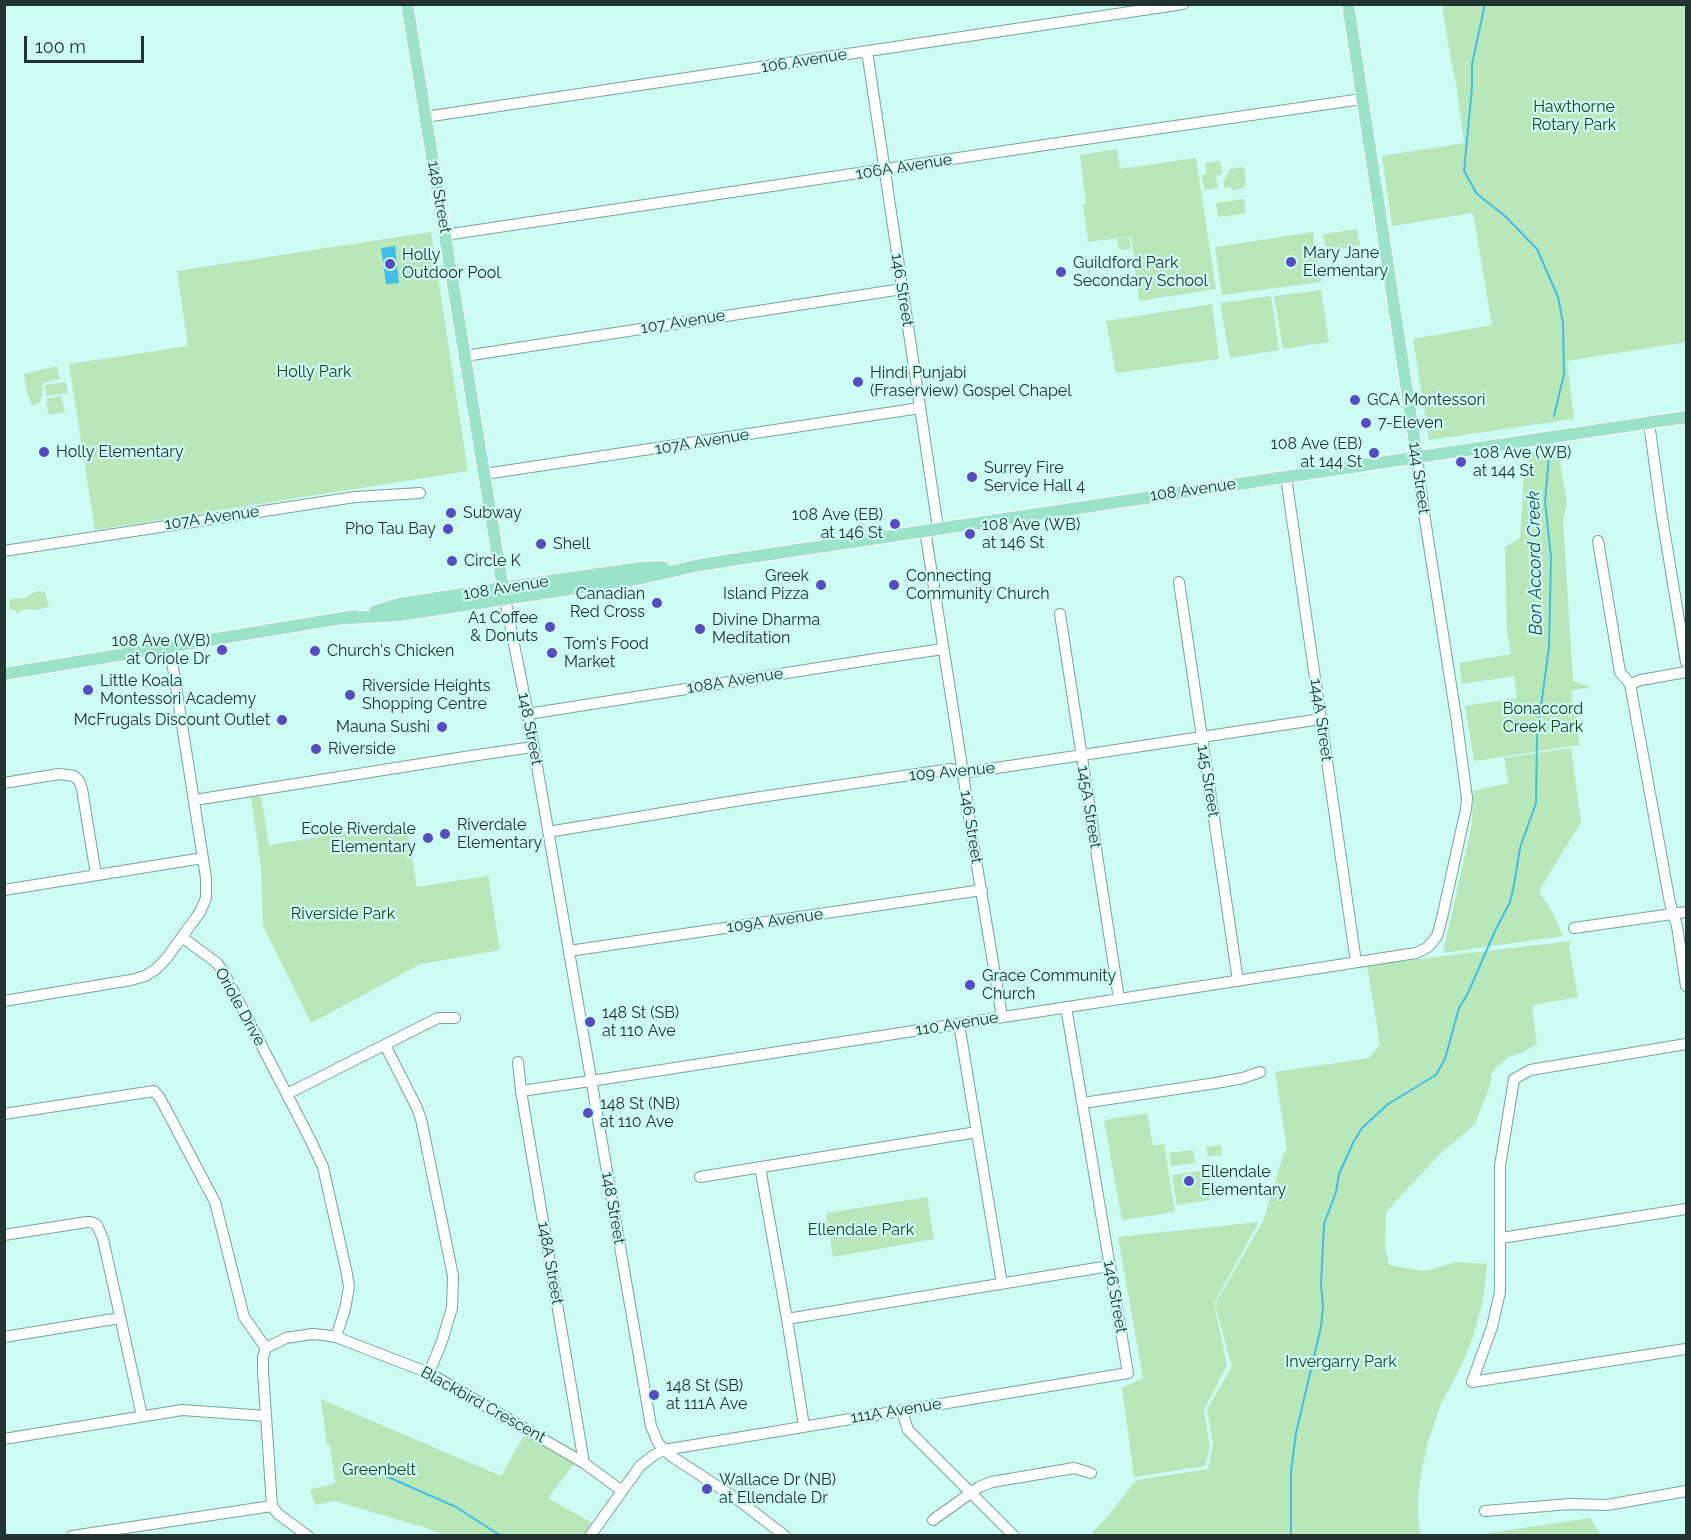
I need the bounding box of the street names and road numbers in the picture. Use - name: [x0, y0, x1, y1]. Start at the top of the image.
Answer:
- street label: 106 Avenue: [760, 45, 848, 77]
- street label: 106A Avenue: [855, 150, 953, 184]
- street label: 148 Street: [423, 159, 455, 235]
- street label: 146 Street: [887, 252, 917, 328]
- street label: 107 Avenue: [639, 306, 727, 338]
- street label: 107A Avenue: [653, 425, 751, 459]
- street label: 144 Street: [1404, 441, 1434, 515]
- street label: 108 Avenue: [1149, 474, 1237, 506]
- street label: 107A Avenue: [163, 502, 261, 534]
- street label: 108 Avenue: [462, 572, 550, 604]
- street label: 108A Avenue: [686, 664, 784, 698]
- street label: 144A Street: [1306, 677, 1336, 763]
- street label: 148 Street: [514, 691, 546, 767]
- street label: 145 Street: [1193, 744, 1223, 818]
- street label: 109 Avenue: [908, 759, 996, 785]
- street label: 145A Street: [1073, 764, 1105, 850]
- street label: 146 Street: [956, 789, 986, 865]
- street label: 109A Avenue: [726, 905, 824, 937]
- street label: Oriole Drive: [211, 964, 269, 1050]
- street label: 110 Avenue: [914, 1008, 1000, 1040]
- street label: 148 Street: [597, 1170, 629, 1246]
- street label: 148A Street: [533, 1220, 567, 1306]
- street label: 146 Street: [1099, 1259, 1131, 1335]
- street label: Blackbird Crescent: [417, 1363, 549, 1447]
- street label: 111A Avenue: [849, 1394, 943, 1428]

